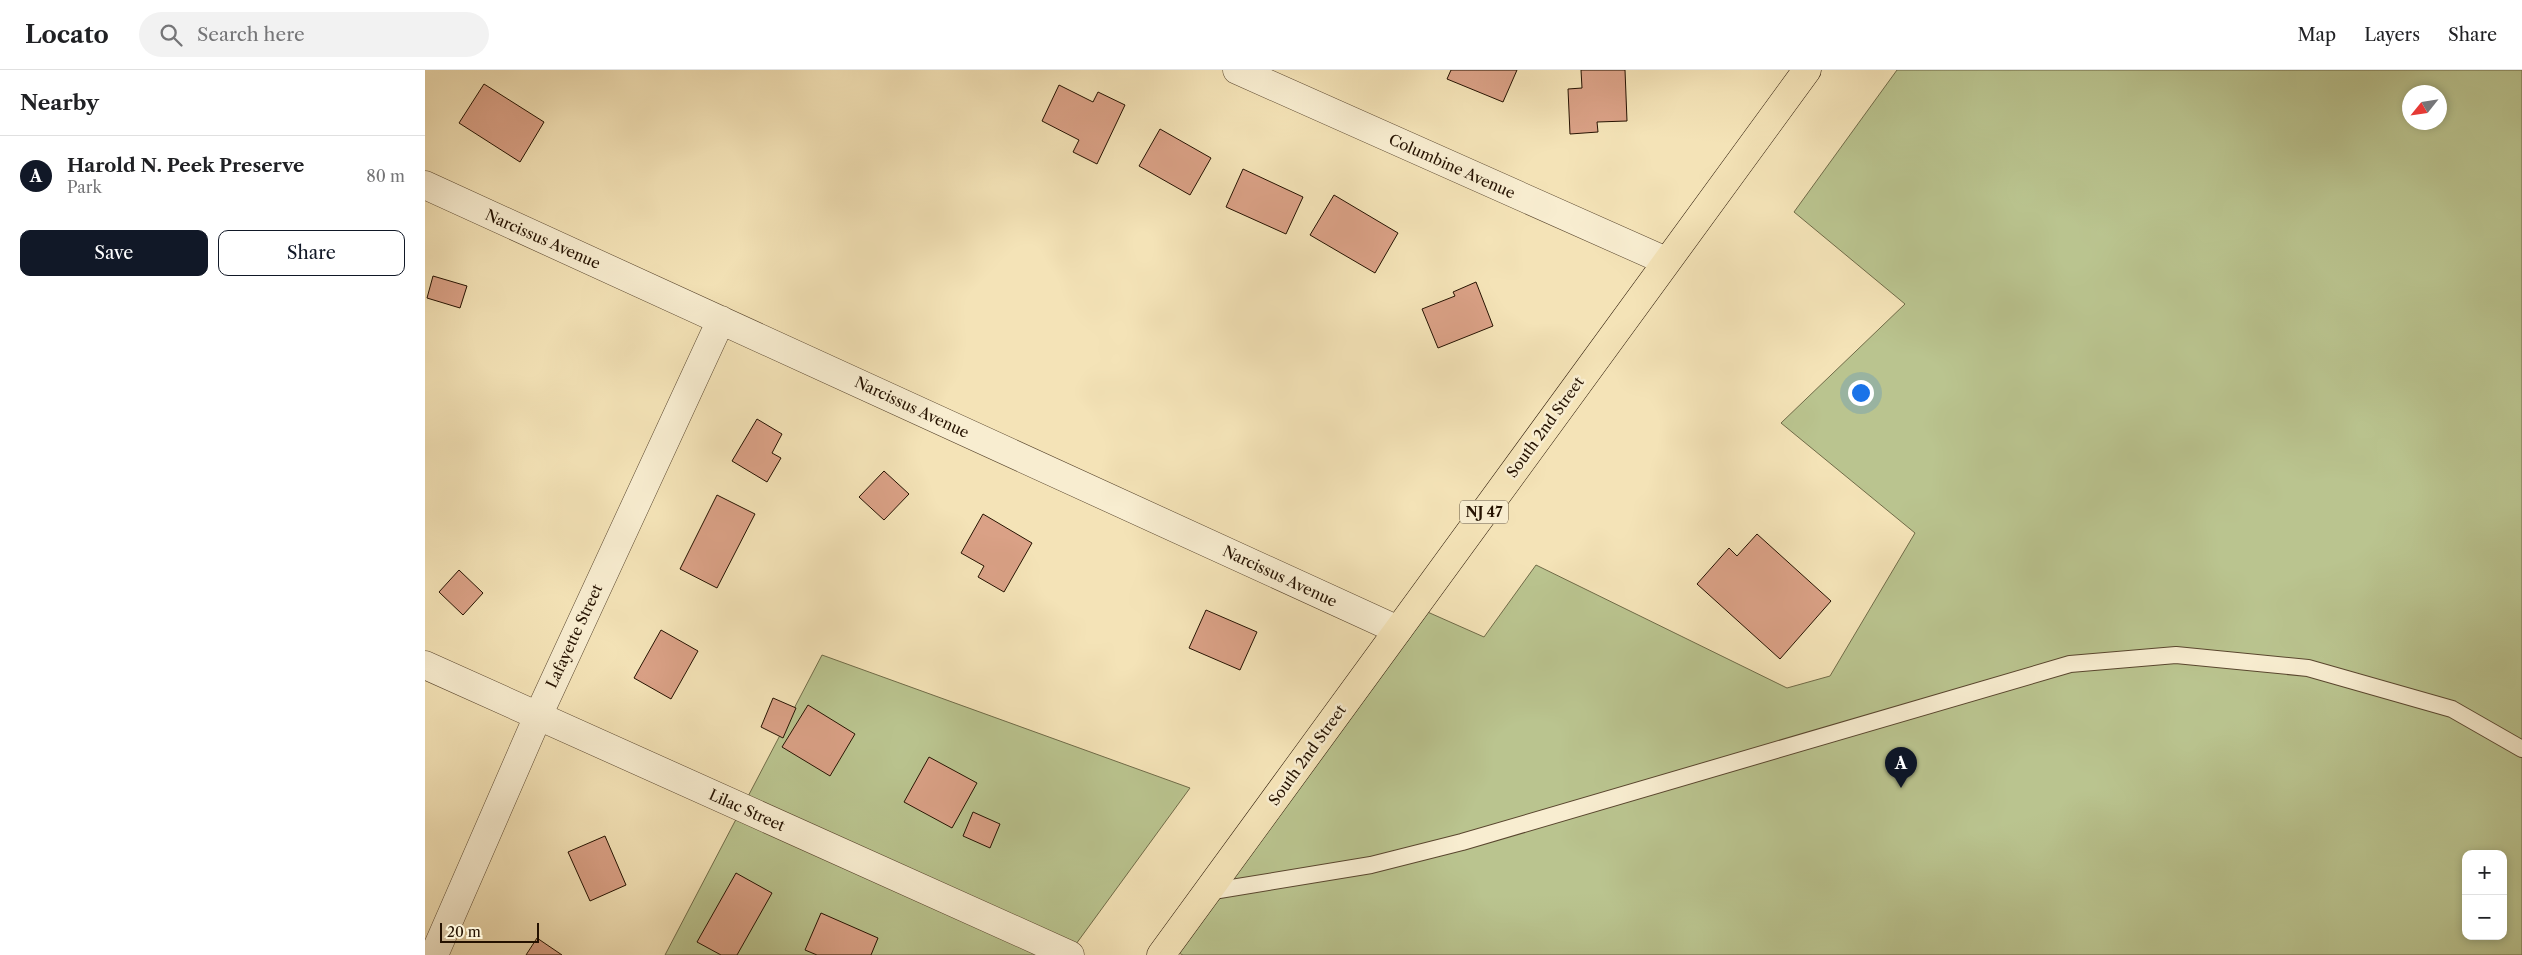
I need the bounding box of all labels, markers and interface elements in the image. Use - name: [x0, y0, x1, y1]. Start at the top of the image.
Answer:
- search box: [139, 12, 489, 57]
- text: Locato: [25, 20, 109, 49]
- icon: search: [157, 21, 185, 49]
- text: Search here: [197, 23, 305, 46]
- text: Map: [2298, 24, 2336, 46]
- text: Layers: [2364, 24, 2420, 46]
- text: Share: [2448, 24, 2497, 46]
- north arrow: [2402, 85, 2447, 130]
- text: Nearby: [20, 90, 99, 115]
- street label: Columbine Avenue: [1386, 130, 1518, 202]
- text: Harold N. Peek Preserve: [67, 154, 304, 177]
- text: A: [30, 166, 42, 186]
- text: 80 m: [366, 166, 405, 186]
- text: Park: [67, 177, 102, 197]
- street label: Narcissus Avenue: [482, 205, 604, 273]
- button: Save: [20, 230, 208, 276]
- button: Share: [218, 230, 405, 276]
- street label: Narcissus Avenue: [852, 372, 972, 442]
- street label: South 2nd Street: [1502, 372, 1588, 481]
- your location: [1848, 380, 1874, 406]
- road number: NJ 47: [1460, 501, 1508, 524]
- street label: Narcissus Avenue: [1220, 541, 1340, 611]
- street label: Lafayette Street: [542, 580, 607, 691]
- street label: South 2nd Street: [1264, 700, 1350, 809]
- pin: A: [1885, 747, 1917, 788]
- street label: Lilac Street: [706, 785, 789, 835]
- map controls: [2462, 850, 2507, 940]
- button: +: [2462, 850, 2507, 895]
- button: −: [2462, 895, 2507, 940]
- scale bar: [440, 920, 539, 943]
- text: 20 m: [447, 923, 481, 941]

